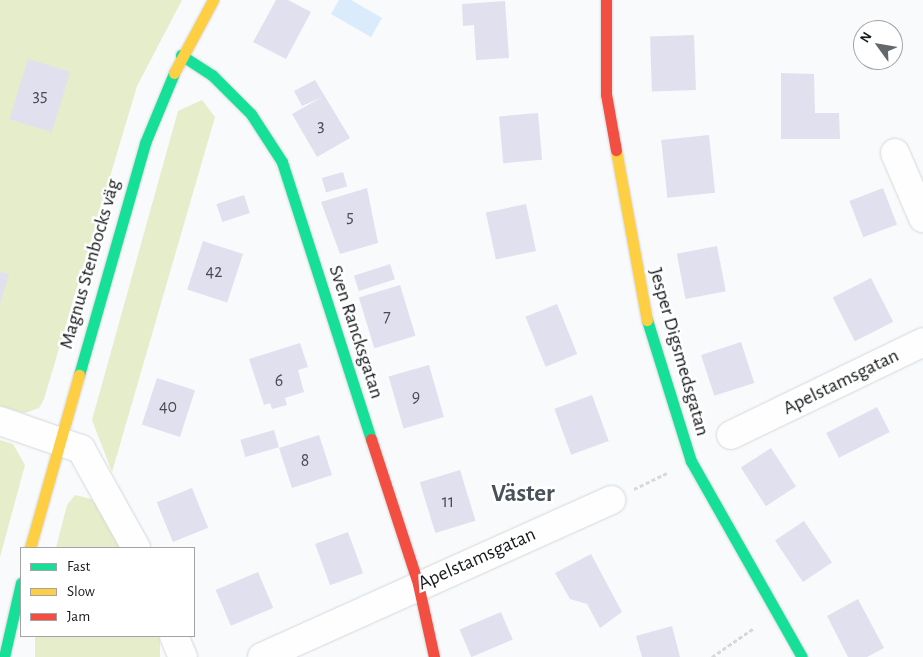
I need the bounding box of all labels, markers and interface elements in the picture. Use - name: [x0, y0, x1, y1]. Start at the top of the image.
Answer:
- north arrow: [853, 20, 903, 70]
- text: N: [858, 30, 875, 45]
- house number: 35: [33, 85, 47, 107]
- house number: 3: [317, 115, 325, 137]
- street label: Magnus Stenbocks väg: [54, 176, 126, 352]
- house number: 5: [346, 206, 354, 228]
- house number: 42: [206, 261, 222, 283]
- street label: Sven Rancksgatan: [323, 262, 389, 402]
- street label: Jesper Digsmedsgatan: [643, 265, 715, 439]
- house number: 7: [383, 306, 391, 328]
- street label: Apelstamsgatan: [779, 344, 903, 420]
- house number: 6: [275, 370, 283, 392]
- house number: 9: [412, 386, 420, 408]
- house number: 40: [159, 396, 177, 418]
- house number: 8: [301, 450, 309, 472]
- district label: Väster: [491, 479, 555, 509]
- house number: 11: [442, 491, 454, 513]
- street label: Apelstamsgatan: [414, 522, 540, 596]
- legend: [20, 547, 195, 637]
- text: Fast: [67, 559, 90, 574]
- text: Slow: [67, 584, 95, 599]
- text: Jam: [67, 609, 90, 624]

